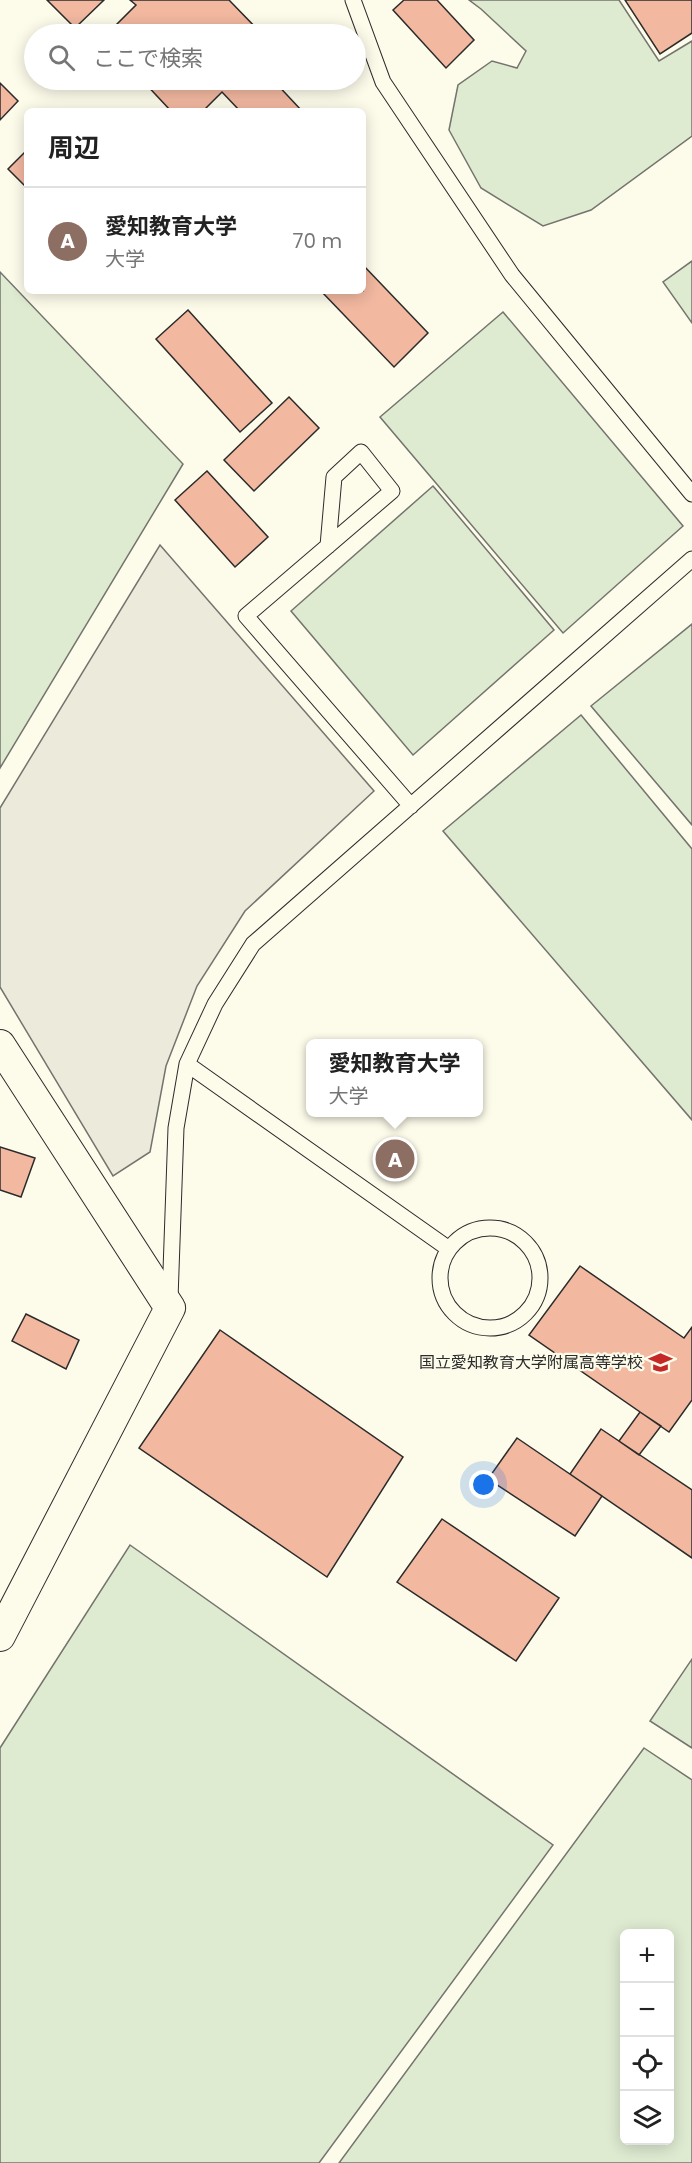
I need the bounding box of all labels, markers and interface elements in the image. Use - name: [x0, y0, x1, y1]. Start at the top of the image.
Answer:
- search box: [24, 24, 366, 90]
- icon: search: [45, 41, 78, 74]
- text: ここで検索: [93, 43, 203, 74]
- text: 周辺: [48, 130, 100, 166]
- text: 愛知教育大学: [105, 211, 237, 242]
- text: A: [60, 227, 75, 255]
- text: 70 m: [293, 227, 342, 255]
- text: 大学: [105, 245, 145, 273]
- popup: [306, 1039, 483, 1117]
- text: 愛知教育大学: [328, 1048, 461, 1079]
- text: 大学: [328, 1082, 368, 1110]
- pin: A: [376, 1136, 414, 1182]
- school or university icon: 国立愛知教育大学附属高等学校: [648, 1349, 674, 1375]
- place label: 国立愛知教育大学附属高等学校: [419, 1351, 643, 1374]
- your location: [469, 1470, 498, 1499]
- map controls: [620, 1929, 674, 2145]
- button: +: [620, 1929, 674, 1983]
- button: −: [620, 1983, 674, 2037]
- button: locate: [620, 2037, 674, 2091]
- button: layers: [620, 2091, 674, 2145]

